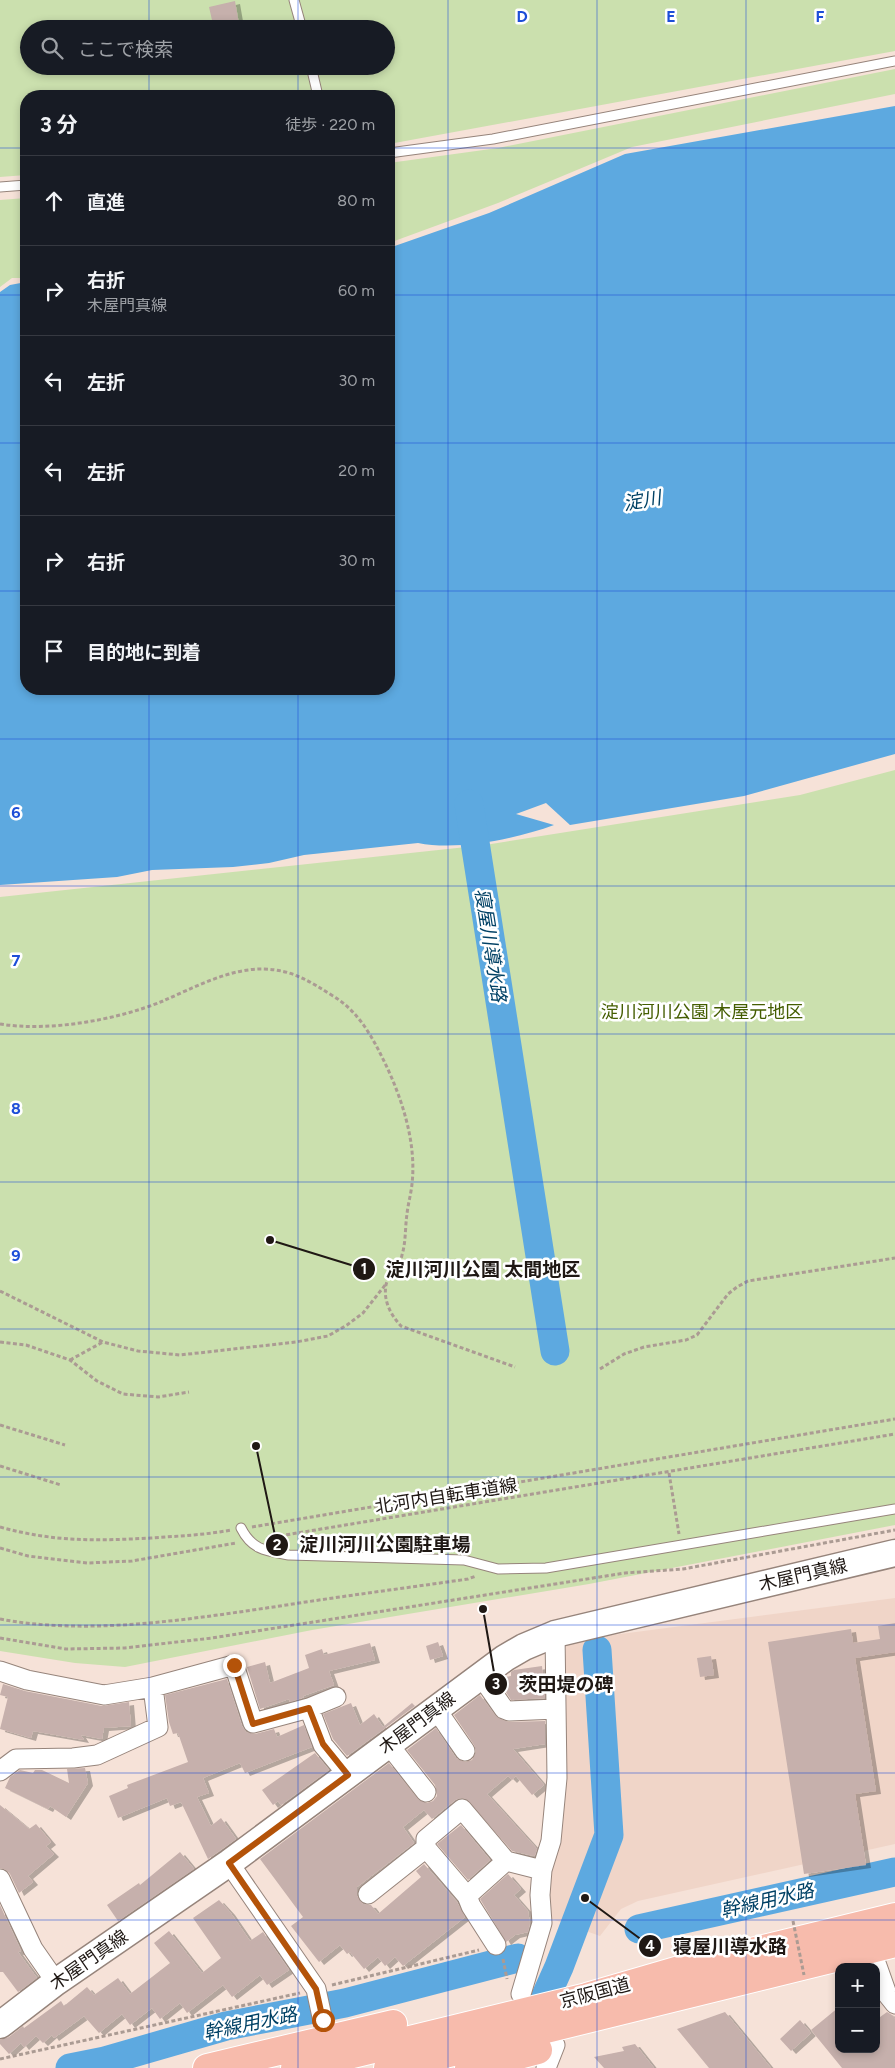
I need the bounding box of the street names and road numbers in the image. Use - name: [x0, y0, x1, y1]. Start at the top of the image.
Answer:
- street label: 北河内自転車道線: [373, 1474, 519, 1518]
- street label: 木屋門真線: [757, 1554, 849, 1596]
- street label: 木屋門真線: [374, 1687, 460, 1759]
- street label: 木屋門真線: [46, 1925, 132, 1995]
- street label: 京阪国道: [557, 1973, 633, 2013]

